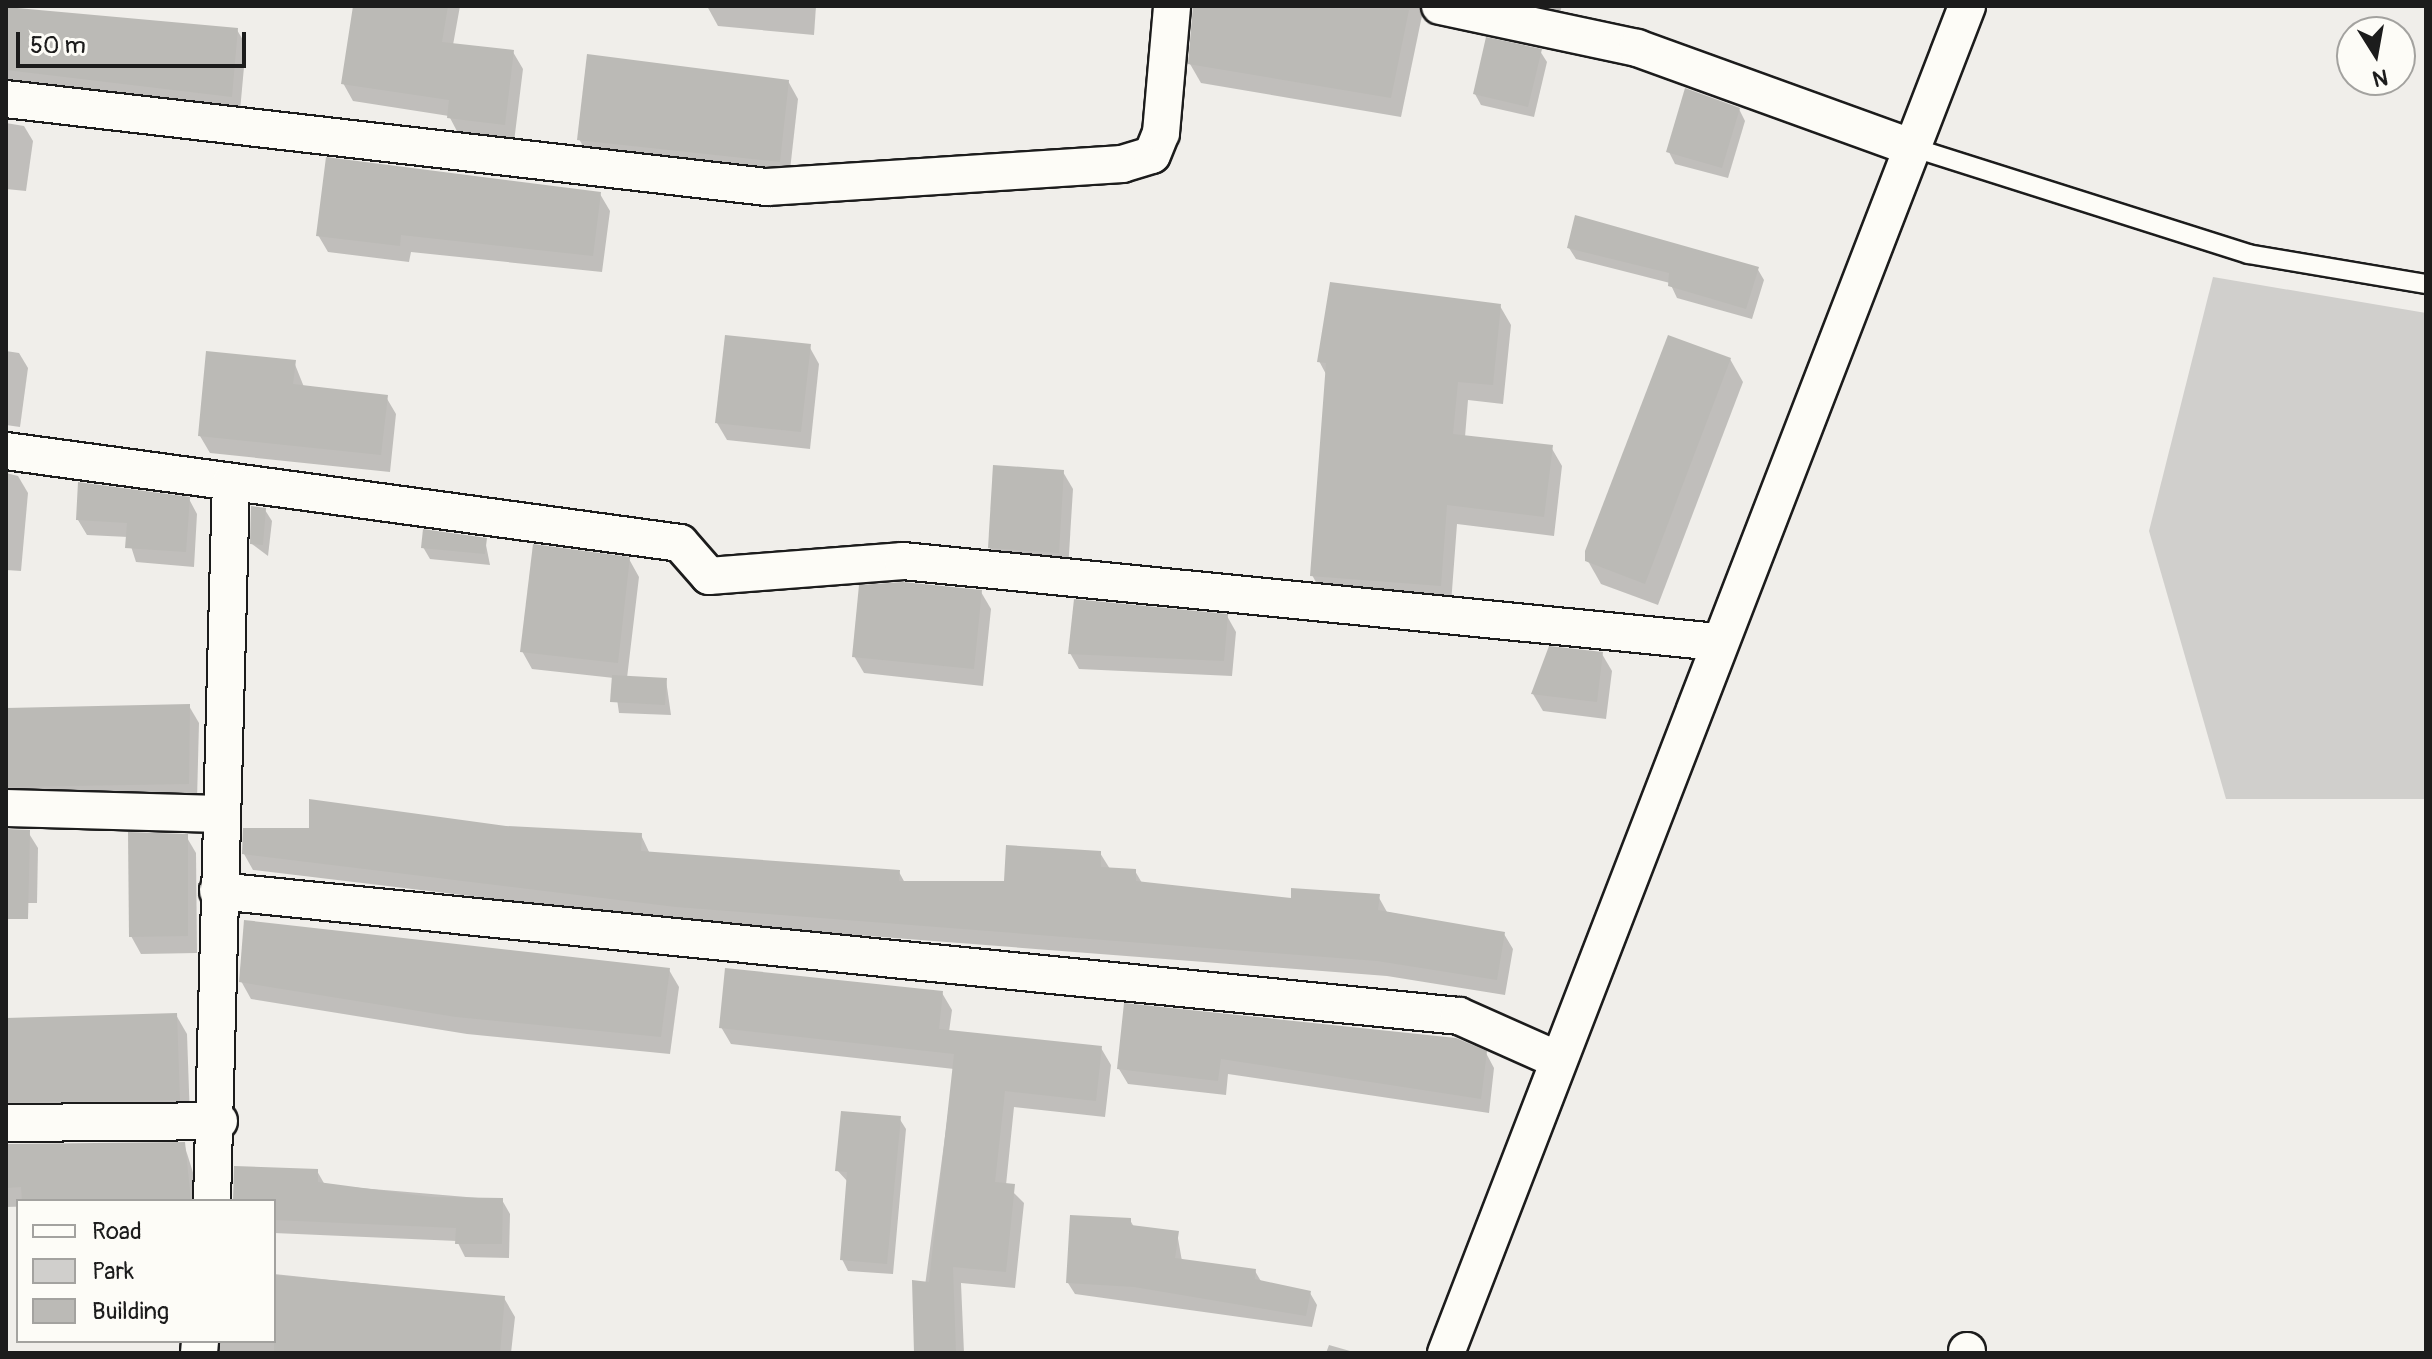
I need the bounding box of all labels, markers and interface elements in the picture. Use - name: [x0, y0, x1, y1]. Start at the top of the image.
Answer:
- scale bar: [20, 16, 250, 66]
- north arrow: [2336, 16, 2416, 96]
- text: 50 m: [30, 31, 86, 60]
- text: N: [2370, 62, 2390, 93]
- legend: [16, 1199, 276, 1343]
- text: Road: [92, 1217, 142, 1246]
- text: Park: [92, 1257, 134, 1286]
- text: Building: [92, 1297, 169, 1326]

